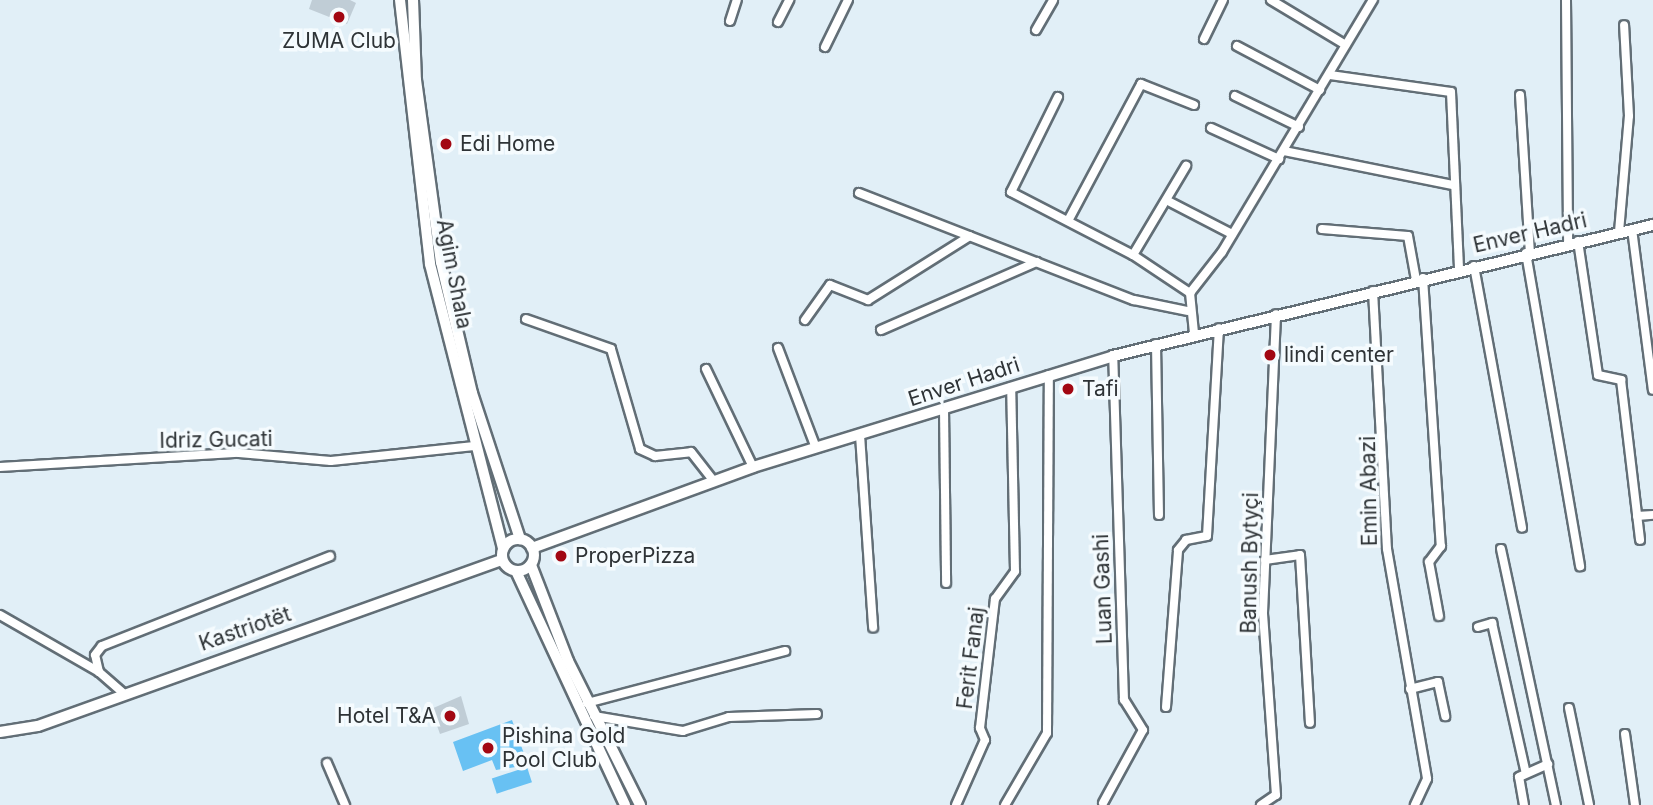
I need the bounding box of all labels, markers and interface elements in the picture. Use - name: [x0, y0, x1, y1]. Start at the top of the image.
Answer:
- marker: ZUMA Club: [331, 9, 347, 25]
- place label: ZUMA Club: [282, 28, 396, 54]
- place label: Edi Home: [460, 131, 555, 157]
- marker: Edi Home: [438, 136, 454, 152]
- street label: Enver Hadri: [1471, 208, 1589, 258]
- street label: Agim Shala: [431, 217, 477, 331]
- place label: lindi center: [1284, 342, 1394, 368]
- marker: lindi center: [1262, 347, 1278, 363]
- street label: Enver Hadri: [905, 352, 1023, 412]
- place label: Tafi: [1082, 376, 1119, 402]
- marker: Tafi: [1060, 381, 1076, 397]
- street label: Idriz Gucati: [159, 426, 273, 454]
- street label: Emin Abazi: [1355, 436, 1383, 546]
- street label: Banush Bytyçi: [1236, 492, 1264, 634]
- street label: Luan Gashi: [1088, 533, 1118, 645]
- place label: ProperPizza: [575, 543, 695, 569]
- marker: ProperPizza: [553, 548, 569, 564]
- street label: Kastriotët: [196, 602, 294, 656]
- street label: Ferit Fanaj: [952, 605, 990, 711]
- place label: Hotel T&A: [337, 703, 436, 729]
- marker: Hotel T&A: [442, 708, 458, 724]
- place label: Pishina Gold Pool Club: [502, 723, 625, 773]
- marker: Pishina Gold Pool Club: [480, 740, 496, 756]

